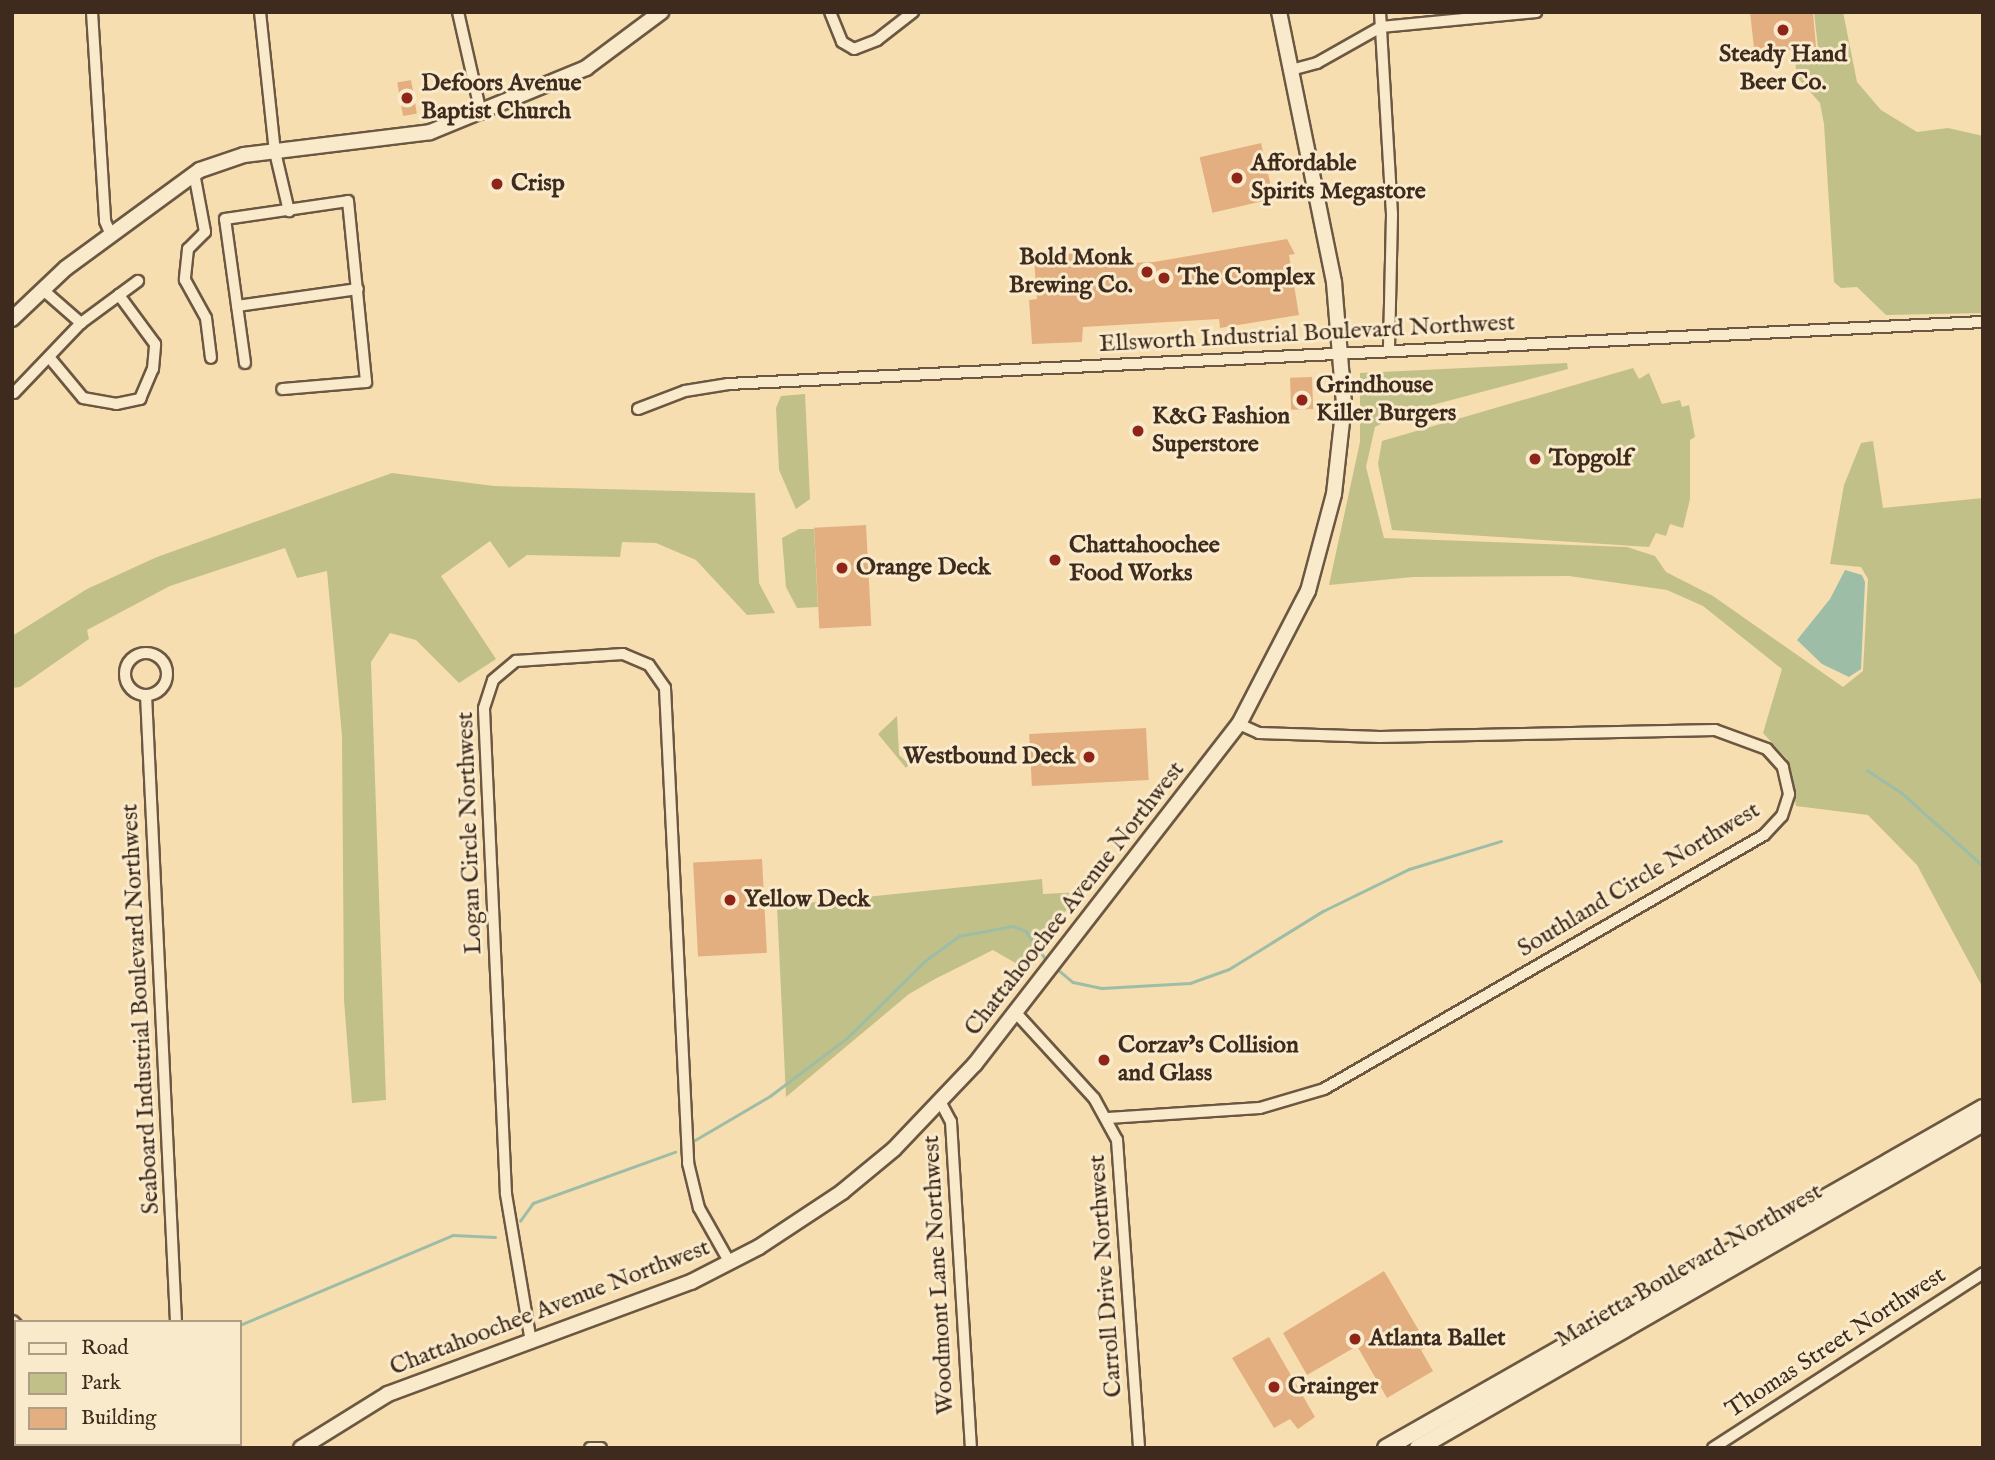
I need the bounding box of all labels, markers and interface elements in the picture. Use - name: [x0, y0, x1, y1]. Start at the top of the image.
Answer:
- marker: Steady Hand Beer Co.: [1775, 22, 1791, 38]
- place label: Steady Hand Beer Co.: [1719, 41, 1847, 97]
- place label: Defoors Avenue Baptist Church: [421, 70, 581, 126]
- marker: Defoors Avenue Baptist Church: [399, 90, 415, 106]
- place label: Affordable Spirits Megastore: [1251, 150, 1426, 206]
- place label: Crisp: [511, 170, 565, 198]
- marker: Affordable Spirits Megastore: [1229, 170, 1245, 186]
- marker: Crisp: [489, 176, 505, 192]
- place label: Bold Monk Brewing Co.: [1009, 244, 1133, 300]
- marker: Bold Monk Brewing Co.: [1139, 264, 1155, 280]
- place label: The Complex: [1178, 264, 1315, 292]
- marker: The Complex: [1156, 270, 1172, 286]
- street label: Ellsworth Industrial Boulevard Northwest: [1098, 309, 1516, 359]
- place label: Grindhouse Killer Burgers: [1316, 372, 1456, 428]
- marker: Grindhouse Killer Burgers: [1294, 392, 1310, 408]
- place label: K&G Fashion Superstore: [1152, 403, 1290, 459]
- marker: K&G Fashion Superstore: [1130, 423, 1146, 439]
- place label: Topgolf: [1549, 445, 1631, 473]
- marker: Topgolf: [1527, 451, 1543, 467]
- place label: Chattahoochee Food Works: [1069, 532, 1220, 588]
- marker: Chattahoochee Food Works: [1047, 552, 1063, 568]
- place label: Orange Deck: [856, 554, 991, 582]
- marker: Orange Deck: [834, 560, 850, 576]
- street label: Logan Circle Northwest: [451, 711, 489, 955]
- place label: Westbound Deck: [903, 743, 1075, 771]
- marker: Westbound Deck: [1081, 749, 1097, 765]
- street label: Chattahoochee Avenue Northwest: [959, 756, 1191, 1042]
- street label: Southland Circle Northwest: [1513, 796, 1765, 964]
- street label: Seaboard Industrial Boulevard Northwest: [116, 803, 166, 1215]
- place label: Yellow Deck: [744, 886, 870, 914]
- marker: Yellow Deck: [722, 892, 738, 908]
- place label: Corzav's Collision and Glass: [1118, 1032, 1299, 1088]
- marker: Corzav's Collision and Glass: [1096, 1052, 1112, 1068]
- street label: Woodmont Lane Northwest: [917, 1134, 961, 1416]
- street label: Carroll Drive Northwest: [1083, 1154, 1129, 1398]
- street label: Marietta Boulevard Northwest: [1550, 1178, 1828, 1354]
- street label: Chattahoochee Avenue Northwest: [386, 1234, 714, 1382]
- street label: Thomas Street Northwest: [1721, 1261, 1951, 1425]
- legend: [14, 1320, 242, 1446]
- place label: Atlanta Ballet: [1369, 1325, 1506, 1353]
- marker: Atlanta Ballet: [1347, 1331, 1363, 1347]
- text: Road: [81, 1335, 128, 1362]
- text: Park: [81, 1370, 121, 1397]
- place label: Grainger: [1288, 1373, 1378, 1401]
- marker: Grainger: [1266, 1379, 1282, 1395]
- text: Building: [81, 1405, 156, 1432]

